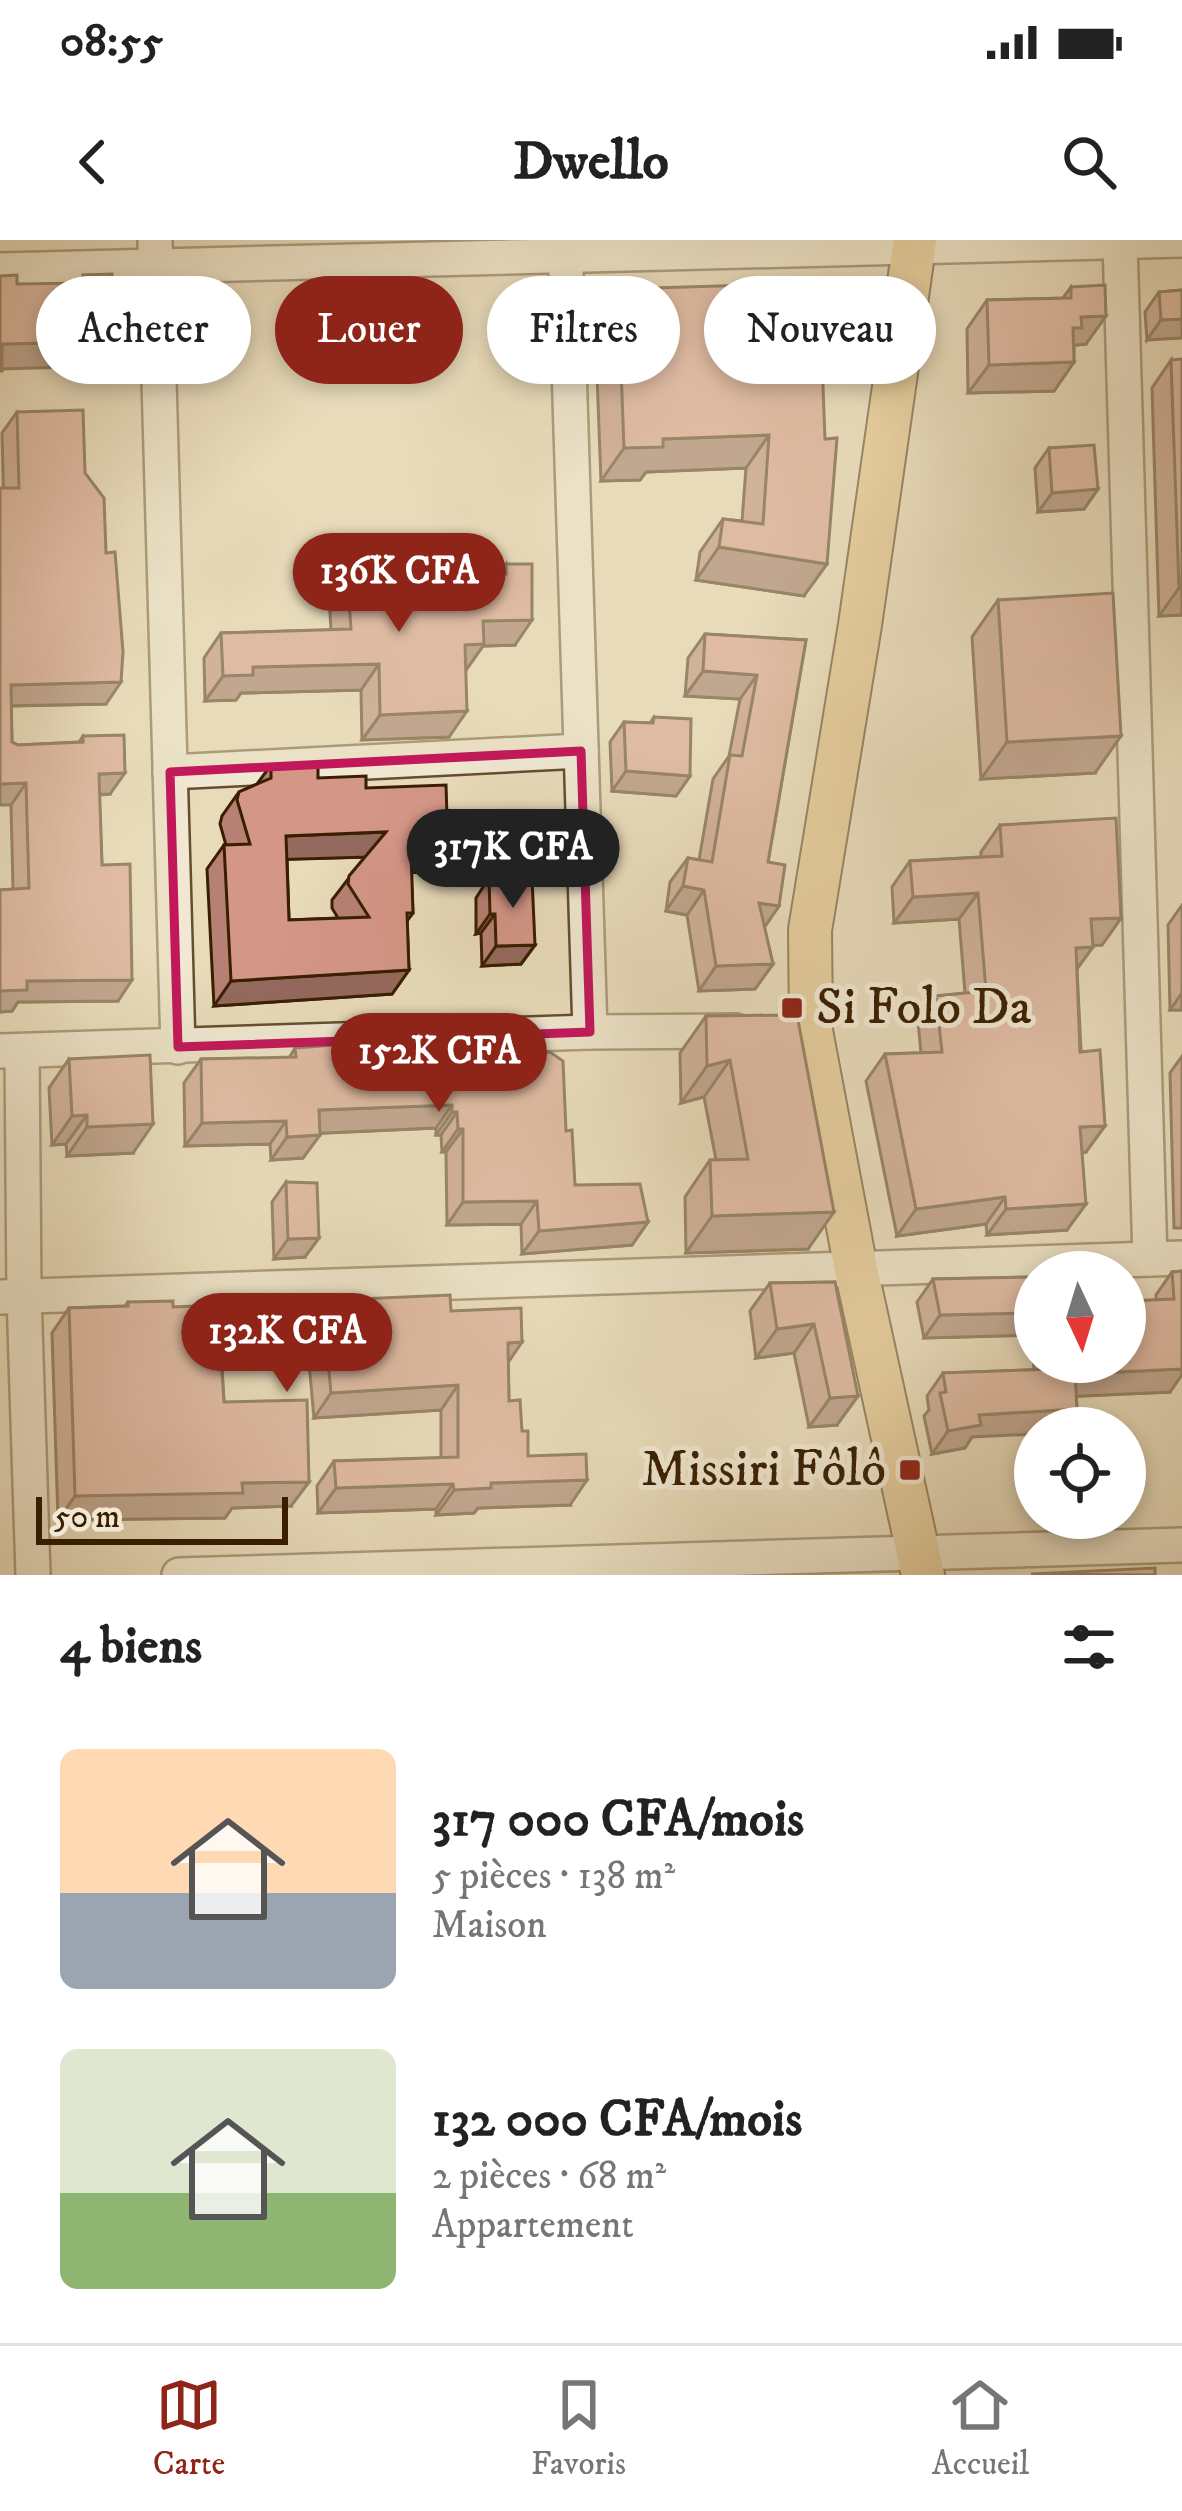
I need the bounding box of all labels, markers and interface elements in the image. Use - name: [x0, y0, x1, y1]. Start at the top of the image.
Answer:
- text: 08:55: [60, 14, 163, 70]
- icon: back: [60, 129, 126, 195]
- text: Dwello: [513, 129, 669, 196]
- icon: search: [1056, 129, 1122, 195]
- chip: Acheter: [36, 276, 251, 384]
- chip: Louer: [275, 276, 463, 384]
- chip: Filtres: [487, 276, 680, 384]
- chip: Nouveau: [704, 276, 936, 384]
- pin: 136K CFA: [275, 533, 523, 635]
- text: 136K CFA: [320, 547, 478, 596]
- pin: 317K CFA: [389, 809, 637, 911]
- text: 317K CFA: [434, 823, 592, 872]
- place label: Si Folo Da: [816, 976, 1032, 1040]
- marker: Si Folo Da: [779, 995, 805, 1021]
- pin: 152K CFA: [315, 1013, 563, 1115]
- text: 152K CFA: [358, 1027, 520, 1076]
- north arrow: [1014, 1251, 1146, 1383]
- map controls: [1014, 1251, 1146, 1539]
- pin: 132K CFA: [163, 1293, 411, 1395]
- text: 132K CFA: [208, 1307, 366, 1356]
- button: locate: [1014, 1407, 1146, 1539]
- place label: Missiri Fôlô: [641, 1438, 886, 1502]
- marker: Missiri Fôlô: [897, 1457, 923, 1483]
- scale bar: [36, 1491, 288, 1544]
- text: 50 m: [54, 1497, 120, 1538]
- icon: filters: [1056, 1614, 1122, 1680]
- text: 4 biens: [60, 1615, 202, 1679]
- text: 317 000 CFA/mois: [432, 1788, 804, 1852]
- icon: home: [156, 1797, 300, 1941]
- text: 5 pièces · 138 m²: [432, 1852, 675, 1901]
- text: Maison: [432, 1901, 547, 1950]
- text: 132 000 CFA/mois: [432, 2088, 802, 2152]
- icon: home: [156, 2097, 300, 2241]
- text: 2 pièces · 68 m²: [432, 2152, 666, 2201]
- text: Appartement: [432, 2201, 634, 2250]
- tab: Carte: [153, 2372, 225, 2485]
- tab: Favoris: [531, 2372, 626, 2485]
- tab: Accueil: [932, 2372, 1029, 2485]

